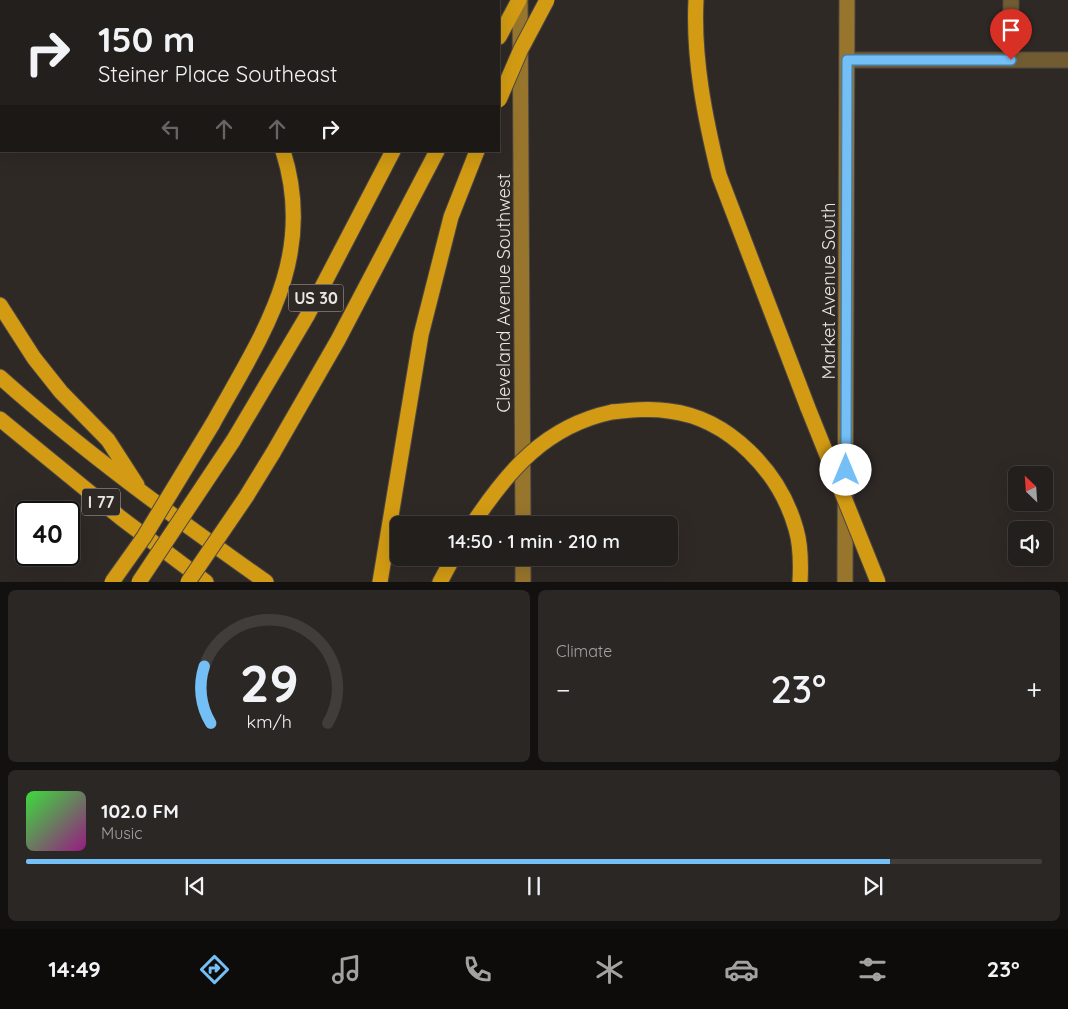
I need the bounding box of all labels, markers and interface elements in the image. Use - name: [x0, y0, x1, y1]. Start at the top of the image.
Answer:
- pin: [990, 9, 1032, 60]
- icon: arrive: [997, 16, 1025, 44]
- text: 150 m: [98, 17, 195, 61]
- icon: right: [15, 20, 80, 85]
- text: Steiner Place Southeast: [98, 60, 338, 88]
- icon: left: [157, 115, 185, 143]
- icon: ahead: [210, 115, 238, 143]
- icon: ahead: [263, 115, 291, 143]
- icon: right: [316, 115, 344, 143]
- street label: Cleveland Avenue Southwest: [492, 174, 515, 412]
- street label: Market Avenue South: [817, 202, 840, 380]
- road number: US 30: [288, 284, 344, 312]
- position arrow: [819, 443, 871, 495]
- north arrow: [1008, 466, 1052, 511]
- map controls: [1008, 466, 1053, 566]
- road number: I 77: [82, 488, 120, 516]
- speed limit sign: 40: [15, 501, 80, 566]
- button: sound: [1008, 521, 1053, 566]
- text: 14:50 · 1 min · 210 m: [448, 529, 620, 553]
- text: Climate: [556, 641, 612, 661]
- text: 29: [239, 650, 299, 715]
- text: 23°: [770, 665, 826, 713]
- text: −: [556, 672, 571, 707]
- text: +: [1026, 672, 1042, 707]
- text: km/h: [246, 710, 292, 732]
- text: 102.0 FM: [101, 799, 179, 823]
- text: Music: [101, 823, 143, 843]
- icon: previous: [181, 872, 209, 900]
- icon: pause: [520, 872, 548, 900]
- icon: next: [859, 872, 887, 900]
- icon: directions: [197, 952, 232, 987]
- icon: music: [329, 952, 364, 987]
- icon: phone: [460, 952, 495, 987]
- icon: climate: [592, 952, 627, 987]
- icon: car: [724, 952, 759, 987]
- icon: filters: [855, 952, 890, 987]
- text: 14:49: [48, 955, 101, 983]
- text: 23°: [987, 955, 1020, 983]

